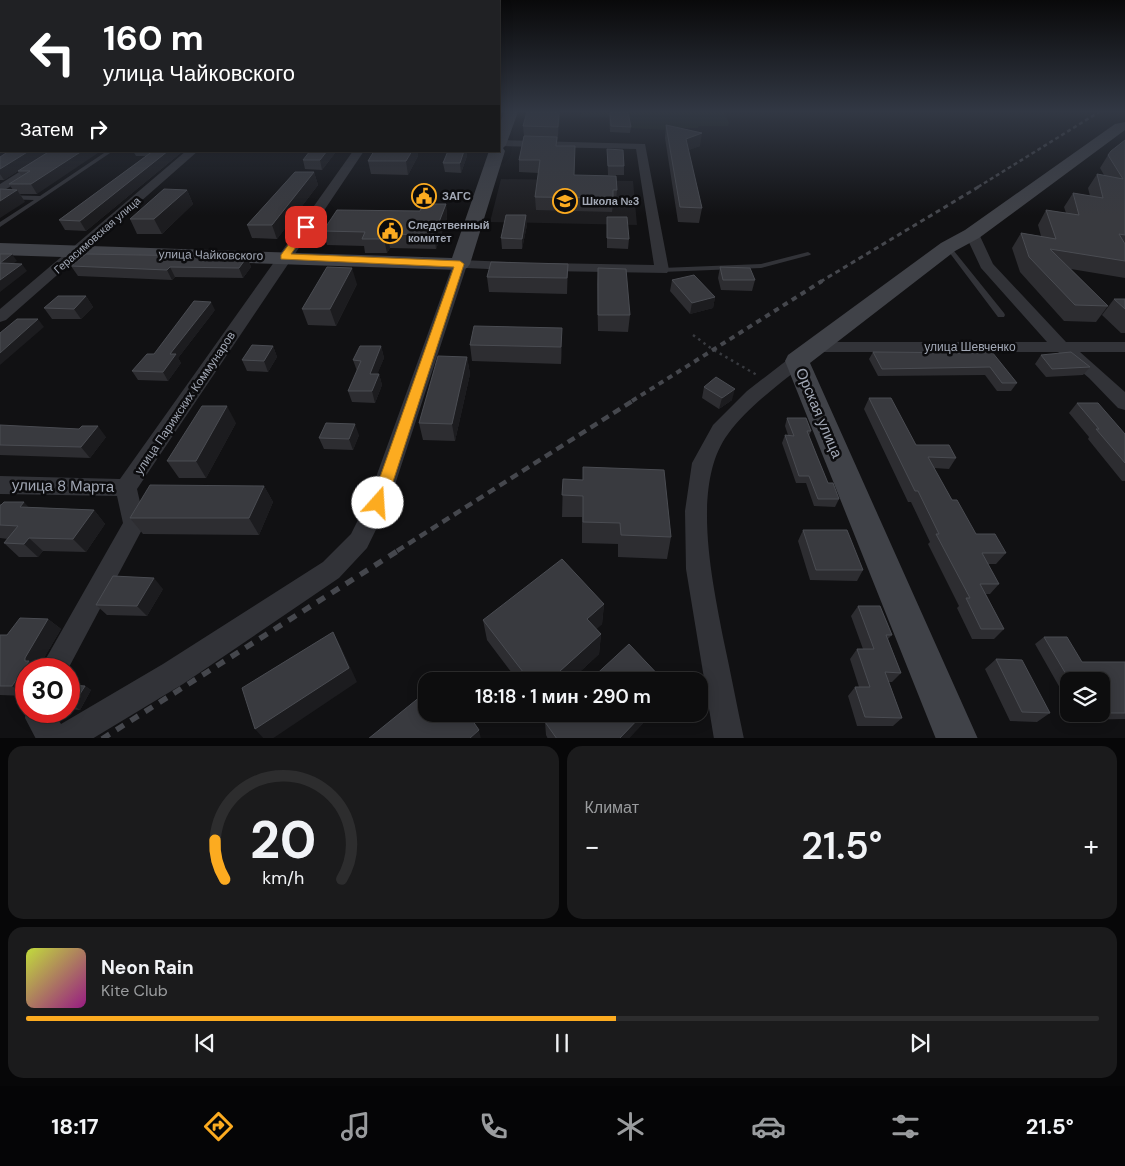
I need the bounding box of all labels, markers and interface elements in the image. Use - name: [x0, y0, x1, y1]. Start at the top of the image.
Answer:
- text: 160 m: [103, 15, 204, 61]
- icon: left: [20, 20, 85, 85]
- text: улица Чайковского: [103, 59, 295, 88]
- icon: right: [84, 115, 112, 143]
- text: Затем: [20, 117, 74, 142]
- public building icon: ЗАГС: [411, 183, 437, 209]
- school or university icon: Школа №3: [552, 188, 578, 214]
- place label: ЗАГС: [442, 189, 471, 203]
- street label: Герасимовская улица: [51, 193, 144, 277]
- place label: Школа №3: [582, 194, 639, 208]
- pin: [285, 206, 327, 248]
- icon: arrive: [292, 213, 320, 241]
- public building icon: Следственный комитет: [377, 218, 403, 244]
- place label: Следственный комитет: [408, 218, 489, 245]
- street label: улица Чайковского: [159, 246, 264, 264]
- street label: улица Парижских Коммунаров: [131, 328, 239, 478]
- street label: улица Шевченко: [924, 339, 1016, 355]
- street label: Орская улица: [791, 365, 847, 462]
- street label: улица 8 Марта: [12, 475, 115, 497]
- position arrow: [351, 476, 403, 528]
- speed limit sign: 30: [15, 658, 80, 723]
- map controls: [1060, 672, 1110, 722]
- button: layers: [1060, 672, 1110, 722]
- text: 18:18 · 1 мин · 290 m: [475, 684, 651, 709]
- text: Климат: [585, 797, 639, 818]
- text: 20: [250, 806, 316, 874]
- text: 21.5°: [801, 821, 882, 871]
- text: −: [585, 828, 600, 865]
- text: +: [1084, 828, 1099, 865]
- text: km/h: [262, 866, 304, 890]
- text: Neon Rain: [101, 955, 194, 980]
- text: Kite Club: [101, 980, 168, 1001]
- icon: previous: [191, 1029, 219, 1057]
- icon: pause: [548, 1029, 576, 1057]
- icon: next: [906, 1029, 934, 1057]
- icon: directions: [201, 1109, 236, 1144]
- icon: music: [338, 1109, 373, 1144]
- icon: phone: [476, 1109, 511, 1144]
- icon: climate: [613, 1109, 648, 1144]
- icon: car: [751, 1109, 786, 1144]
- icon: filters: [888, 1109, 923, 1144]
- text: 18:17: [51, 1112, 99, 1141]
- text: 21.5°: [1026, 1112, 1074, 1141]

